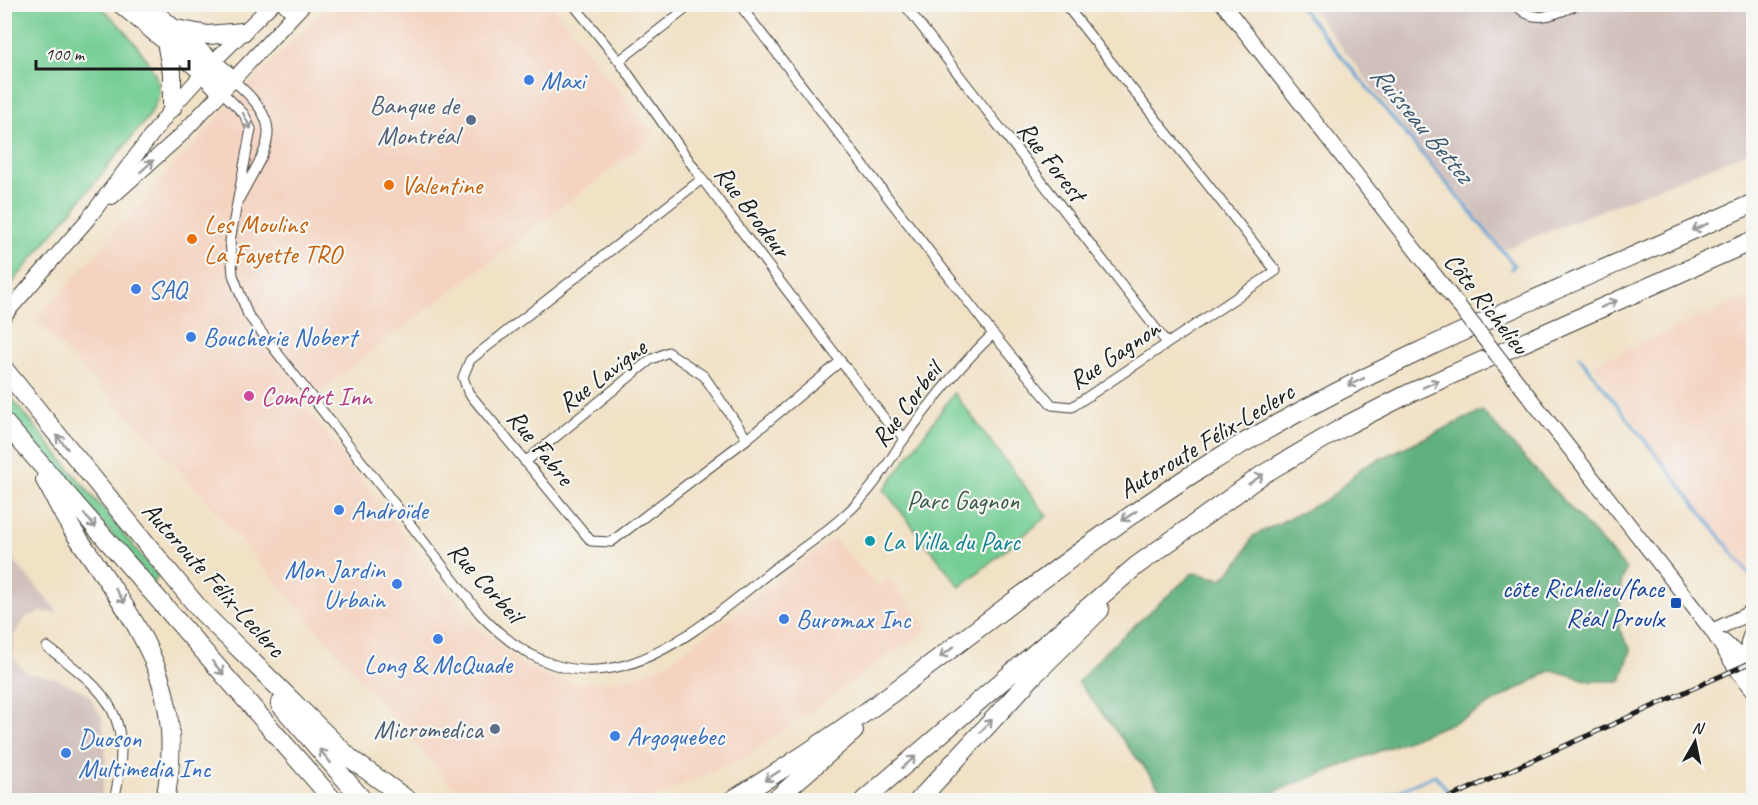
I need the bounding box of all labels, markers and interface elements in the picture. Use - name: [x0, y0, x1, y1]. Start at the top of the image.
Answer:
- scale bar: [36, 33, 189, 71]
- text: 100 m: [45, 43, 86, 65]
- water label: Ruisseau Bettez: [1363, 59, 1484, 193]
- place label: Maxi: [541, 64, 588, 97]
- marker: Maxi: [522, 73, 536, 87]
- place label: Banque de Montréal: [370, 89, 464, 152]
- one-way arrow: [241, 112, 253, 130]
- marker: Banque de Montréal: [464, 113, 478, 127]
- street label: Rue Forest: [1010, 114, 1095, 211]
- one-way arrow: [139, 159, 154, 173]
- street label: Rue Brodeur: [707, 159, 800, 266]
- place label: Valentine: [401, 169, 485, 202]
- marker: Valentine: [382, 178, 396, 192]
- place label: Les Moulins La Fayette TRO: [204, 208, 345, 271]
- one-way arrow: [1691, 222, 1710, 233]
- marker: Les Moulins La Fayette TRO: [185, 232, 199, 246]
- street label: Côte Richelieu: [1437, 246, 1537, 362]
- place label: SAQ: [148, 273, 188, 306]
- marker: SAQ: [129, 282, 143, 296]
- one-way arrow: [1600, 298, 1618, 309]
- street label: Rue Gagnon: [1062, 311, 1167, 397]
- place label: Boucherie Nobert: [203, 321, 360, 354]
- marker: Boucherie Nobert: [184, 330, 198, 344]
- street label: Rue Lavigne: [551, 330, 654, 419]
- street label: Rue Corbeil: [864, 352, 952, 453]
- street label: Autoroute Félix-Leclerc: [1113, 374, 1301, 506]
- one-way arrow: [1348, 377, 1366, 389]
- one-way arrow: [1422, 377, 1440, 389]
- place label: Comfort Inn: [261, 380, 373, 413]
- marker: Comfort Inn: [242, 389, 256, 403]
- street label: Rue Fabre: [500, 402, 583, 494]
- one-way arrow: [55, 435, 69, 450]
- one-way arrow: [1247, 473, 1263, 485]
- park label: Parc Gagnon: [907, 484, 1019, 517]
- street label: Autoroute Félix-Leclerc: [135, 494, 294, 666]
- place label: Androïde: [351, 494, 430, 527]
- marker: Androïde: [332, 503, 346, 517]
- one-way arrow: [1122, 510, 1138, 522]
- one-way arrow: [84, 513, 97, 529]
- place label: La Villa du Parc: [882, 525, 1021, 558]
- marker: La Villa du Parc: [863, 534, 877, 548]
- street label: Rue Corbeil: [441, 535, 534, 633]
- place label: Mon Jardin Urbain: [285, 553, 386, 616]
- place label: côte Richelieu/face Réal Proulx: [1502, 572, 1666, 635]
- marker: Mon Jardin Urbain: [390, 577, 404, 591]
- one-way arrow: [114, 587, 126, 604]
- marker: côte Richelieu/face Réal Proulx: [1669, 596, 1683, 610]
- place label: Buromax Inc: [796, 603, 911, 636]
- marker: Buromax Inc: [777, 612, 791, 626]
- marker: Long & McQuade: [431, 632, 445, 646]
- one-way arrow: [939, 646, 955, 659]
- place label: Long & McQuade: [364, 648, 513, 681]
- one-way arrow: [211, 660, 225, 675]
- north arrow: [1665, 712, 1725, 772]
- place label: Micromedica: [374, 713, 485, 746]
- one-way arrow: [979, 718, 993, 733]
- text: N: [1691, 718, 1707, 739]
- place label: Argoquebec: [627, 720, 725, 753]
- place label: Duoson Multimedia Inc: [78, 722, 212, 785]
- marker: Micromedica: [488, 722, 502, 736]
- marker: Argoquebec: [608, 729, 622, 743]
- marker: Duoson Multimedia Inc: [59, 746, 73, 760]
- one-way arrow: [318, 749, 332, 764]
- one-way arrow: [901, 755, 916, 769]
- one-way arrow: [764, 770, 781, 782]

